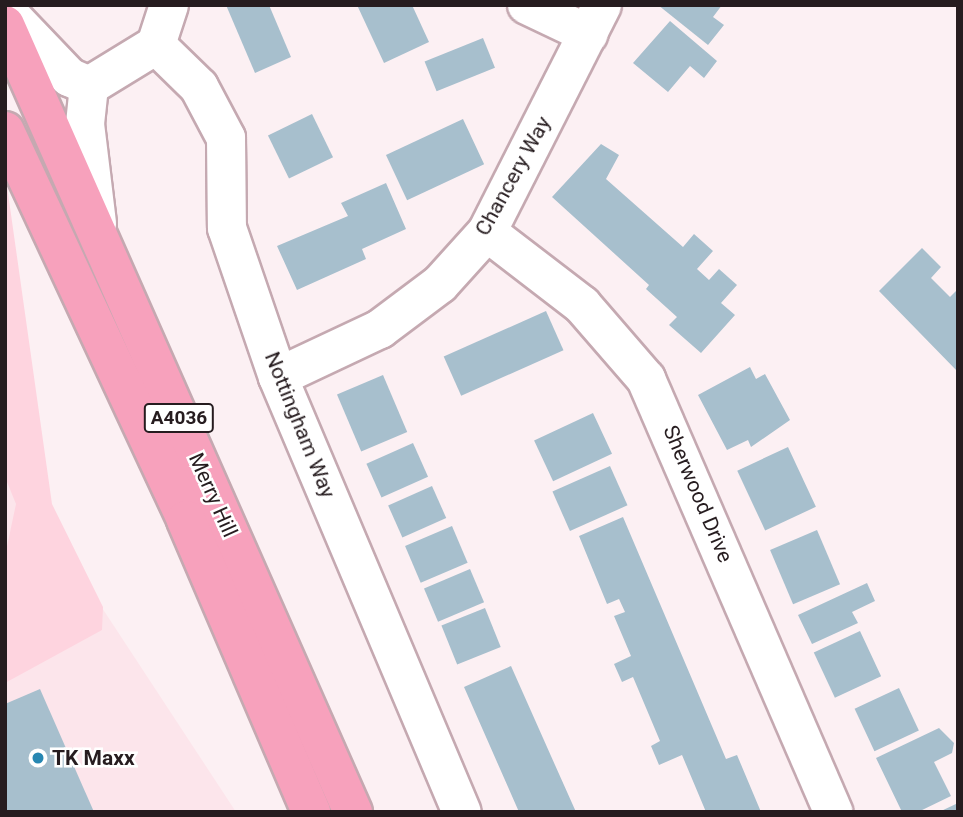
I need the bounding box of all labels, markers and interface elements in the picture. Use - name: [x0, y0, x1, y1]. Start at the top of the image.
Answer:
- street label: Chancery Way: [470, 112, 556, 240]
- street label: Nottingham Way: [259, 348, 341, 502]
- road number: A4036: [142, 402, 216, 434]
- street label: Sherwood Drive: [658, 422, 738, 566]
- street label: Merry Hill: [183, 449, 243, 541]
- place label: TK Maxx: [52, 745, 135, 771]
- marker: TK Maxx: [30, 750, 46, 766]

